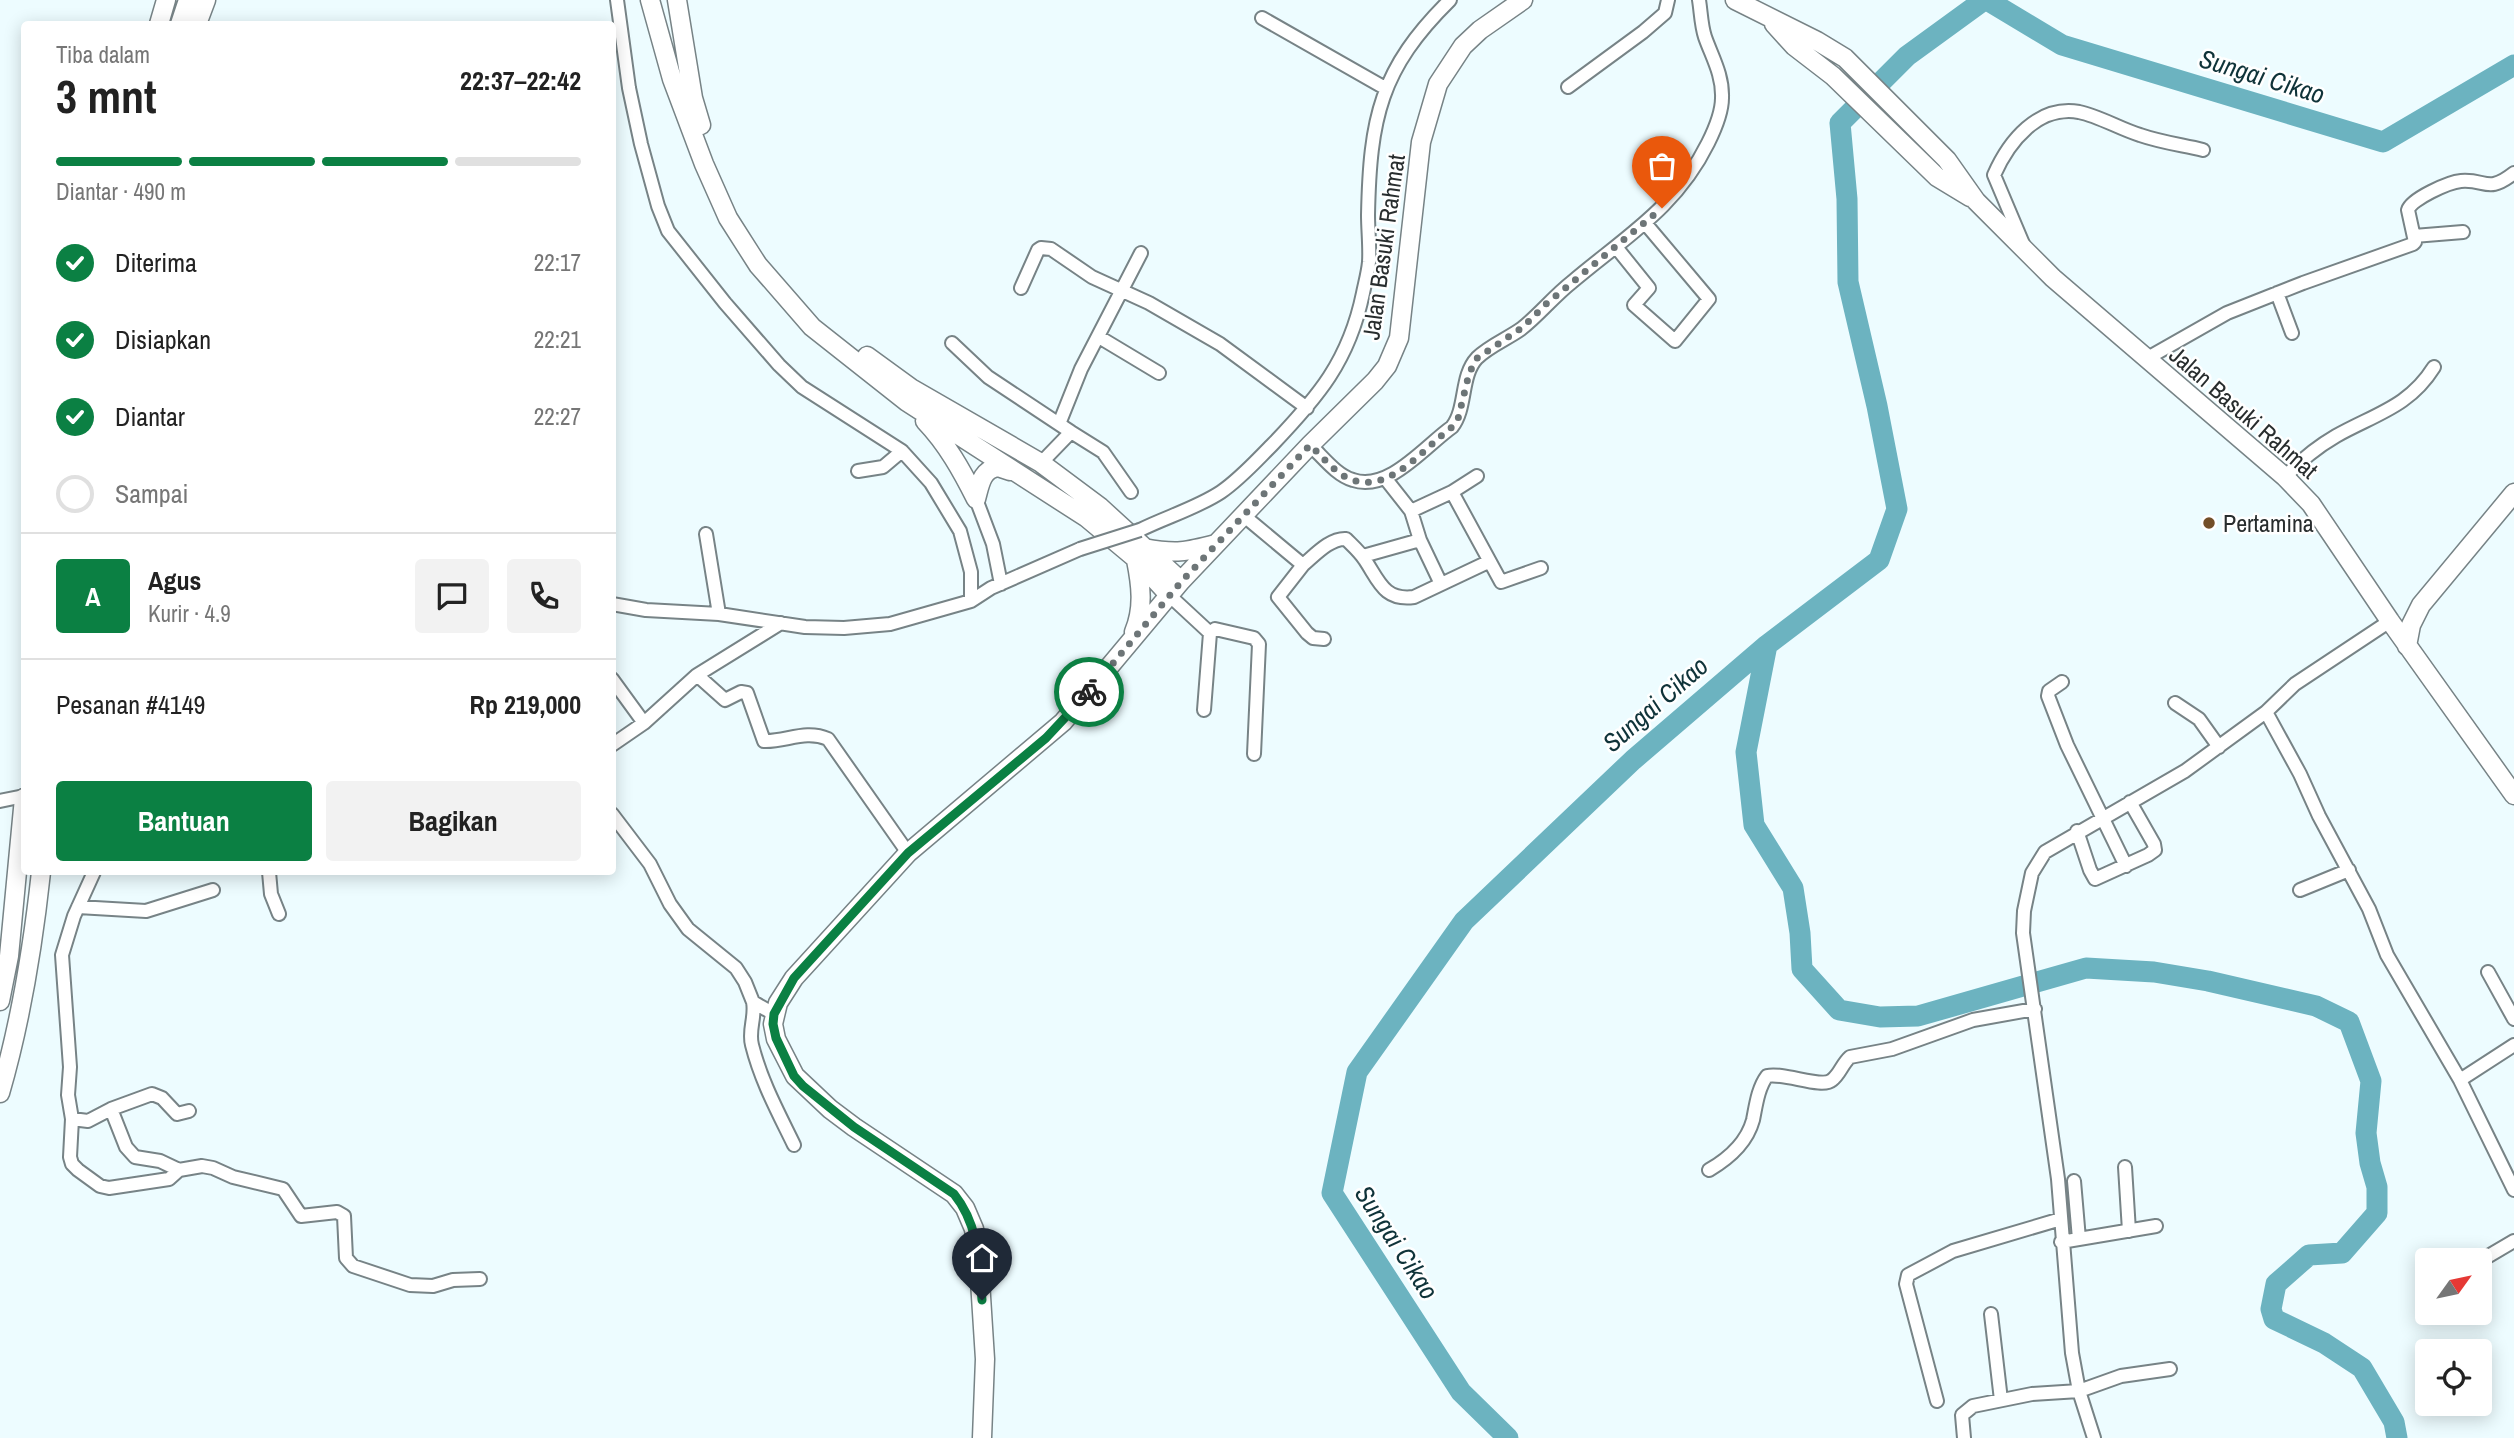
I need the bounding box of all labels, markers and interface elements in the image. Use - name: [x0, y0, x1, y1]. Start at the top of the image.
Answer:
- text: Tiba dalam: [56, 39, 150, 70]
- water label: Sungai Cikao: [2195, 40, 2329, 112]
- text: 22:37–22:42: [460, 63, 581, 98]
- text: 3 mnt: [56, 65, 157, 127]
- pin: [1632, 136, 1692, 208]
- icon: bag: [1643, 147, 1681, 185]
- street label: Jalan Basuki Rahmat: [1354, 152, 1412, 342]
- text: Diantar · 490 m: [56, 176, 186, 207]
- icon: check: [56, 244, 94, 282]
- text: Diterima: [115, 245, 197, 280]
- text: 22:17: [534, 247, 581, 278]
- icon: check: [56, 321, 94, 359]
- text: Disiapkan: [115, 322, 211, 357]
- text: 22:21: [534, 324, 581, 355]
- street label: Jalan Basuki Rahmat: [2163, 339, 2325, 486]
- icon: check: [56, 398, 94, 436]
- text: Diantar: [115, 399, 185, 434]
- text: 22:27: [534, 401, 581, 432]
- text: Sampai: [115, 476, 188, 511]
- place label: Pertamina: [2223, 507, 2314, 539]
- marker: Pertamina: [2201, 515, 2217, 531]
- button: chat: [415, 559, 489, 633]
- button: phone: [507, 559, 581, 633]
- text: Agus: [148, 563, 201, 598]
- text: A: [85, 579, 101, 614]
- text: Kurir · 4.9: [148, 598, 231, 629]
- water label: Sungai Cikao: [1595, 648, 1715, 760]
- courier: [1054, 657, 1124, 727]
- icon: bike: [1070, 673, 1108, 711]
- text: Pesanan #4149: [56, 687, 205, 722]
- text: Rp 219,000: [470, 687, 581, 722]
- button: Bantuan: [56, 781, 312, 861]
- button: Bagikan: [326, 781, 581, 861]
- water label: Sungai Cikao: [1347, 1178, 1447, 1306]
- pin: [952, 1228, 1012, 1300]
- icon: home: [963, 1239, 1001, 1277]
- north arrow: [2415, 1248, 2492, 1325]
- map controls: [2415, 1248, 2492, 1416]
- button: locate: [2415, 1339, 2492, 1416]

